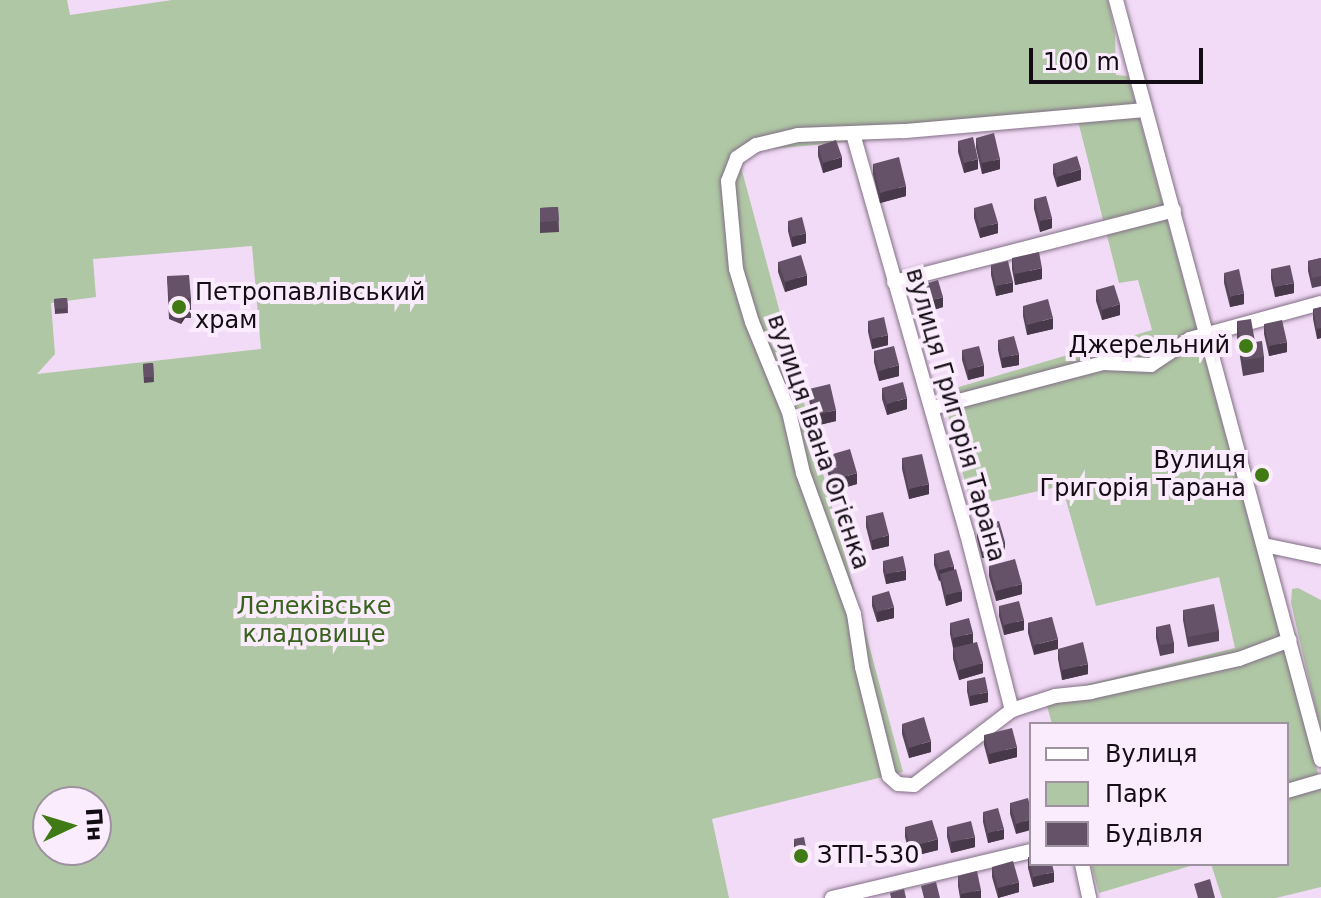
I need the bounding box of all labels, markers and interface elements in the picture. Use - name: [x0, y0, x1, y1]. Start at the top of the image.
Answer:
- scale bar: [1033, 32, 1207, 82]
- text: 100 m: [1043, 48, 1120, 76]
- street label: вулиця Григорія Тарана: [899, 265, 1011, 565]
- place label: Петропавлівський храм: [195, 279, 425, 335]
- marker: Петропавлівський храм: [170, 298, 188, 316]
- street label: вулиця Івана Огієнка: [761, 311, 875, 573]
- place label: Джерельний: [1068, 332, 1230, 360]
- marker: Джерельний: [1237, 337, 1255, 355]
- place label: Вулиця Григорія Тарана: [1040, 447, 1246, 503]
- marker: Вулиця Григорія Тарана: [1253, 466, 1271, 484]
- park label: Лелеківське кладовище: [237, 593, 391, 649]
- legend: [1029, 722, 1289, 866]
- text: Вулиця: [1105, 740, 1197, 768]
- text: Парк: [1105, 780, 1167, 808]
- north arrow: [32, 786, 112, 866]
- text: Пн: [81, 807, 108, 842]
- text: Будівля: [1105, 820, 1203, 848]
- place label: ЗТП-530: [817, 842, 920, 870]
- marker: ЗТП-530: [792, 847, 810, 865]

